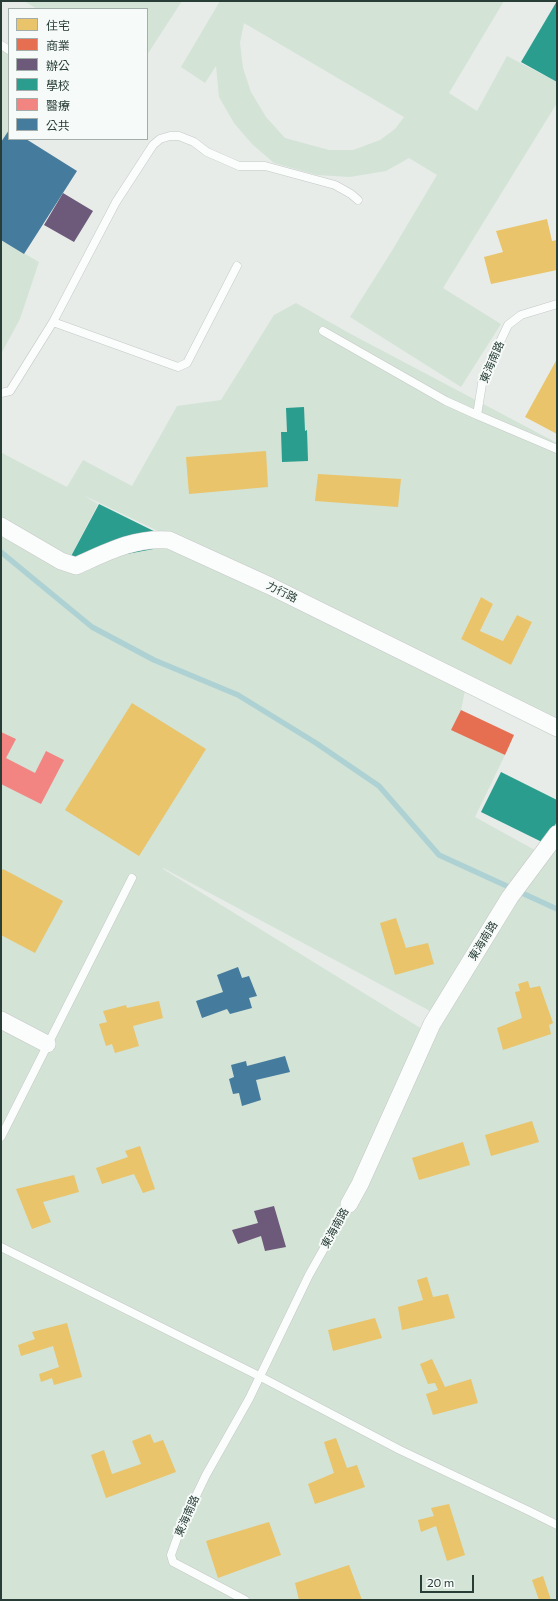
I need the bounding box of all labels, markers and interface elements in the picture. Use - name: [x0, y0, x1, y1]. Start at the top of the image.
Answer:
- legend: [8, 8, 148, 140]
- text: 住宅: [46, 18, 70, 32]
- text: 商業: [46, 38, 70, 52]
- text: 辦公: [46, 58, 70, 72]
- text: 學校: [46, 78, 70, 92]
- text: 醫療: [46, 98, 70, 112]
- text: 公共: [46, 118, 70, 132]
- street label: 東海南路: [477, 339, 507, 385]
- street label: 力行路: [264, 579, 300, 605]
- street label: 東海南路: [466, 919, 500, 963]
- street label: 東海南路: [319, 1206, 351, 1250]
- street label: 東海南路: [172, 1493, 202, 1539]
- scale bar: [422, 1567, 476, 1593]
- text: 20 m: [427, 1575, 454, 1589]

